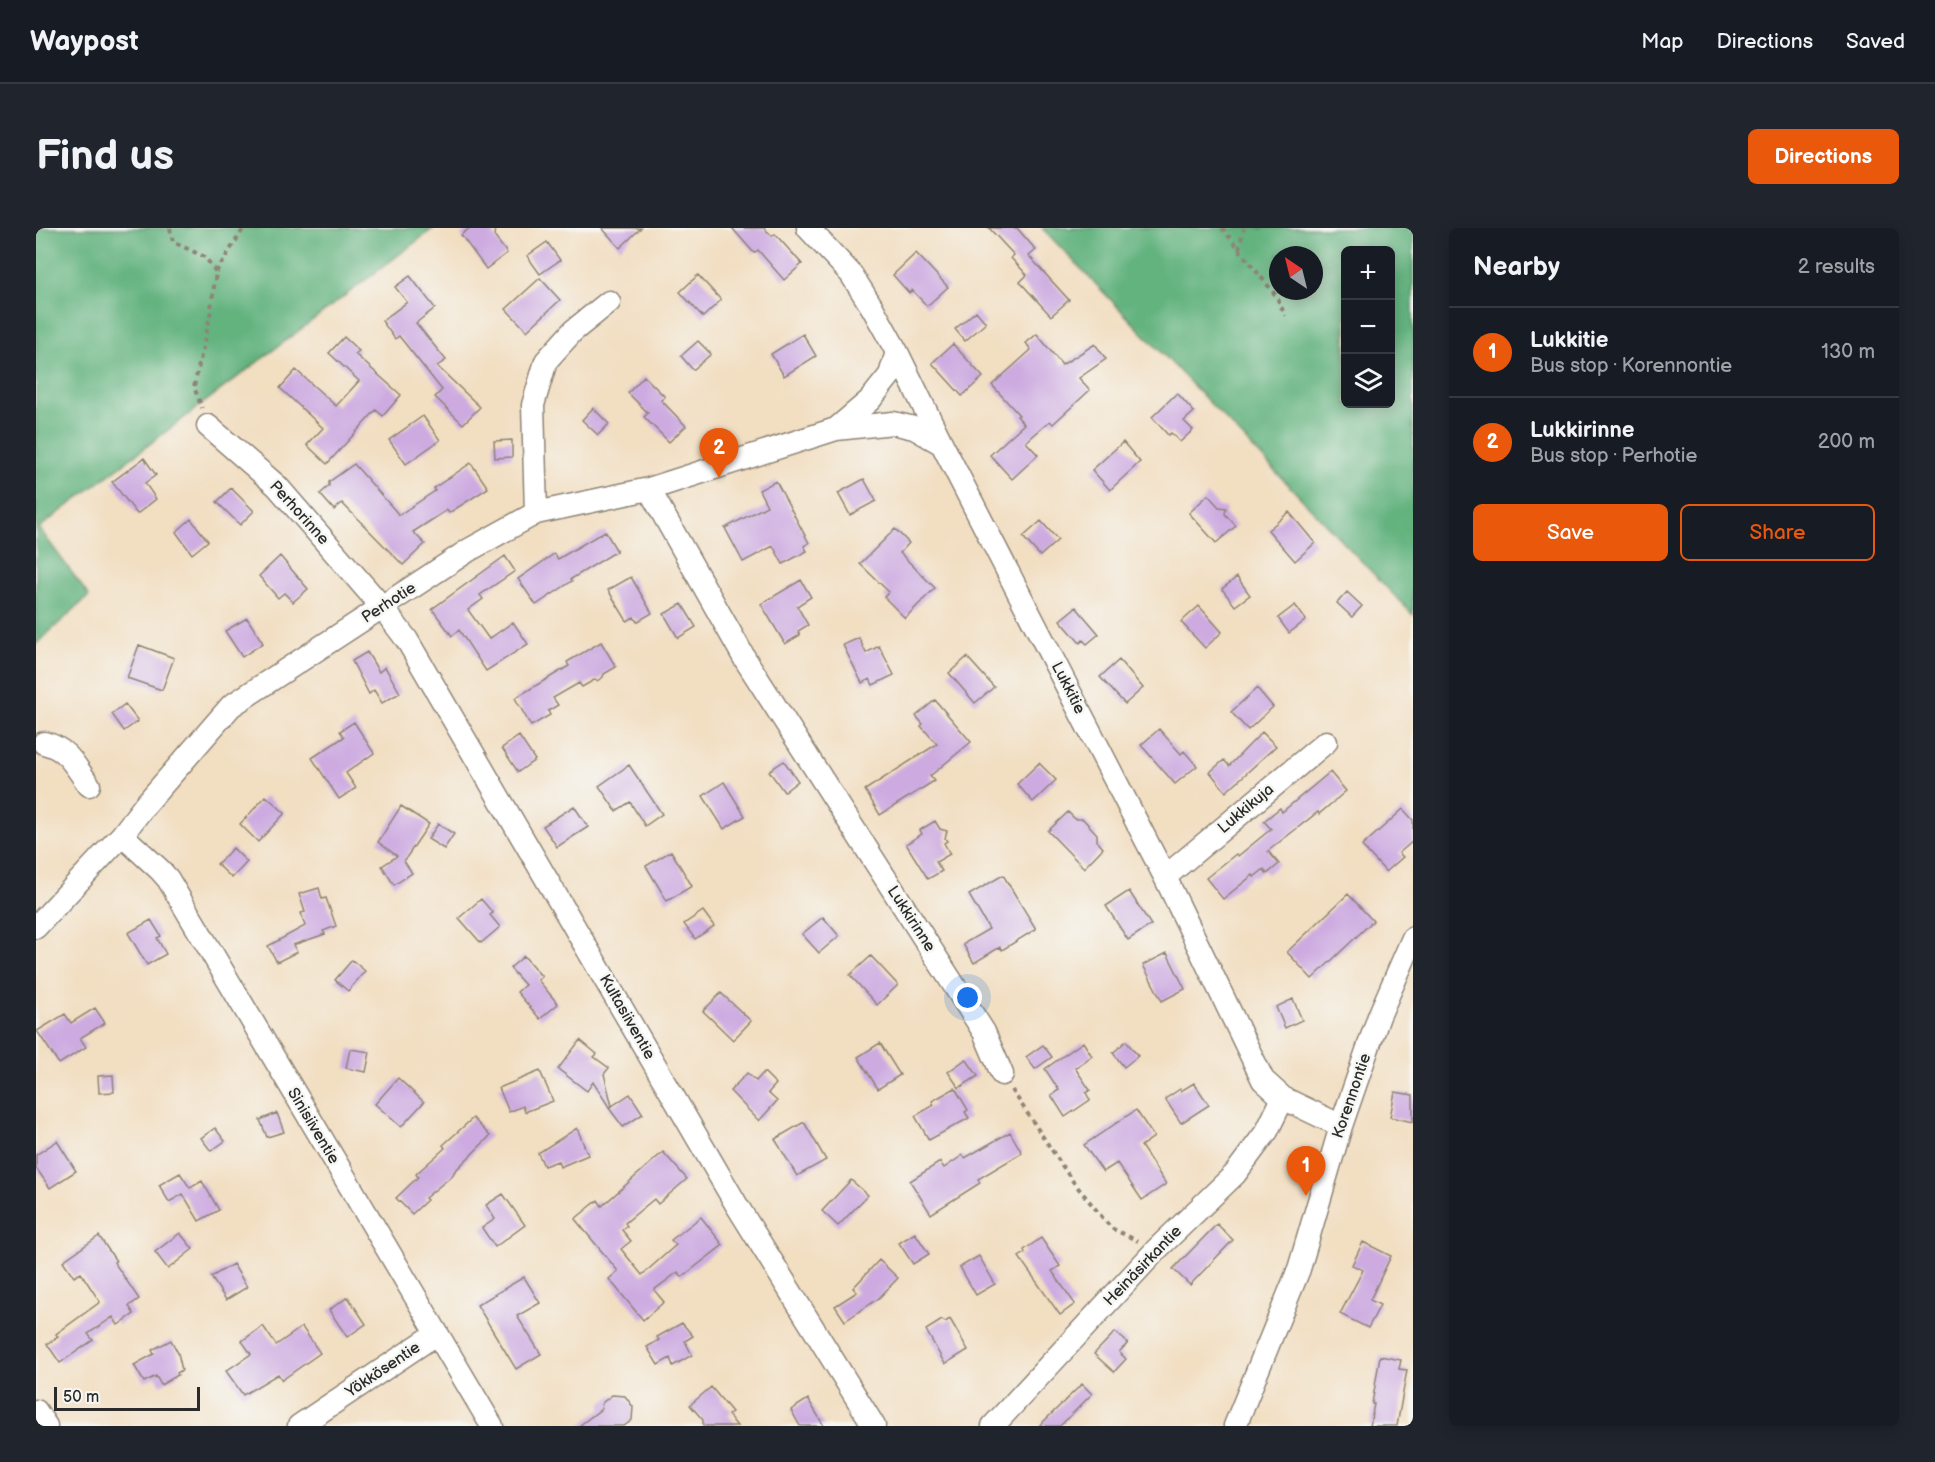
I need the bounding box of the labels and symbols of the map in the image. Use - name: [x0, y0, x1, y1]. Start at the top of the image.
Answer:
- north arrow: [1269, 246, 1323, 300]
- pin: 2: [700, 428, 738, 478]
- street label: Perhorinne: [265, 477, 333, 549]
- street label: Perhotie: [358, 578, 420, 627]
- street label: Lukkitie: [1047, 659, 1089, 718]
- street label: Lukkikuja: [1214, 780, 1278, 838]
- street label: Lukkirinne: [883, 883, 940, 956]
- street label: Kultasiiventie: [595, 971, 659, 1063]
- your location: [953, 983, 982, 1012]
- street label: Korennontie: [1329, 1051, 1376, 1141]
- street label: Sinisiiventie: [283, 1085, 343, 1168]
- pin: 1: [1286, 1146, 1326, 1196]
- street label: Heinäsirkantie: [1100, 1222, 1186, 1310]
- street label: Yökkösentie: [341, 1338, 424, 1402]
- scale bar: [54, 1384, 200, 1412]

